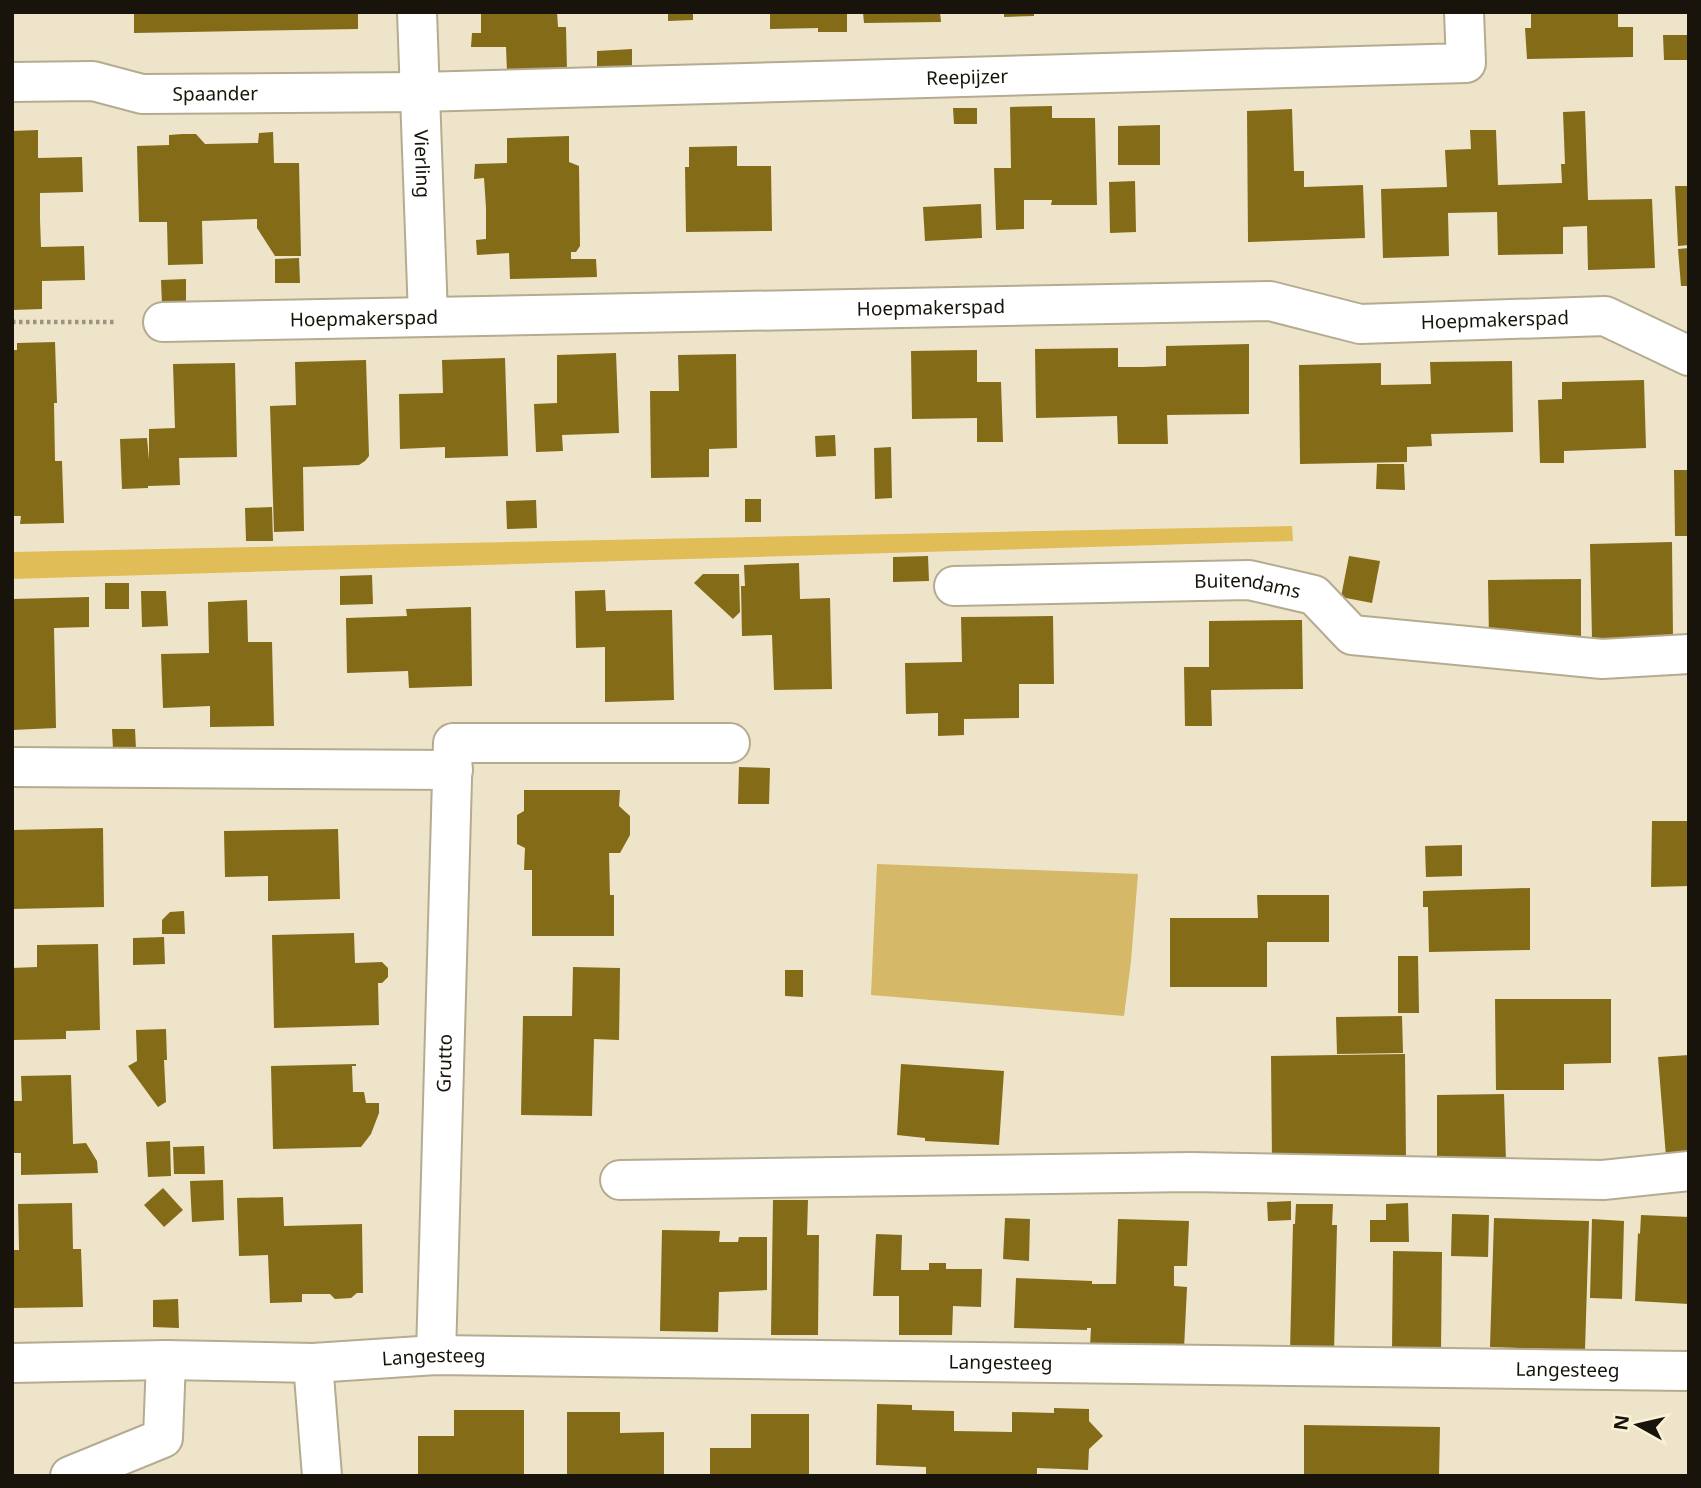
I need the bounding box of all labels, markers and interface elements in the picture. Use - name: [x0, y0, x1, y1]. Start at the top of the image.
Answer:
- street label: Reepijzer: [926, 63, 1009, 91]
- street label: Spaander: [172, 80, 258, 107]
- street label: Vierling: [408, 129, 437, 198]
- street label: Hoepmakerspad: [856, 293, 1005, 322]
- street label: Hoepmakerspad: [290, 304, 438, 333]
- street label: Hoepmakerspad: [1420, 304, 1569, 335]
- street label: Buitendams: [1194, 567, 1303, 605]
- street label: Grutto: [430, 1033, 458, 1093]
- street label: Langesteeg: [381, 1342, 486, 1371]
- street label: Langesteeg: [949, 1349, 1053, 1376]
- street label: Langesteeg: [1515, 1356, 1620, 1383]
- north arrow: [1603, 1390, 1673, 1460]
- text: N: [1607, 1413, 1635, 1432]

